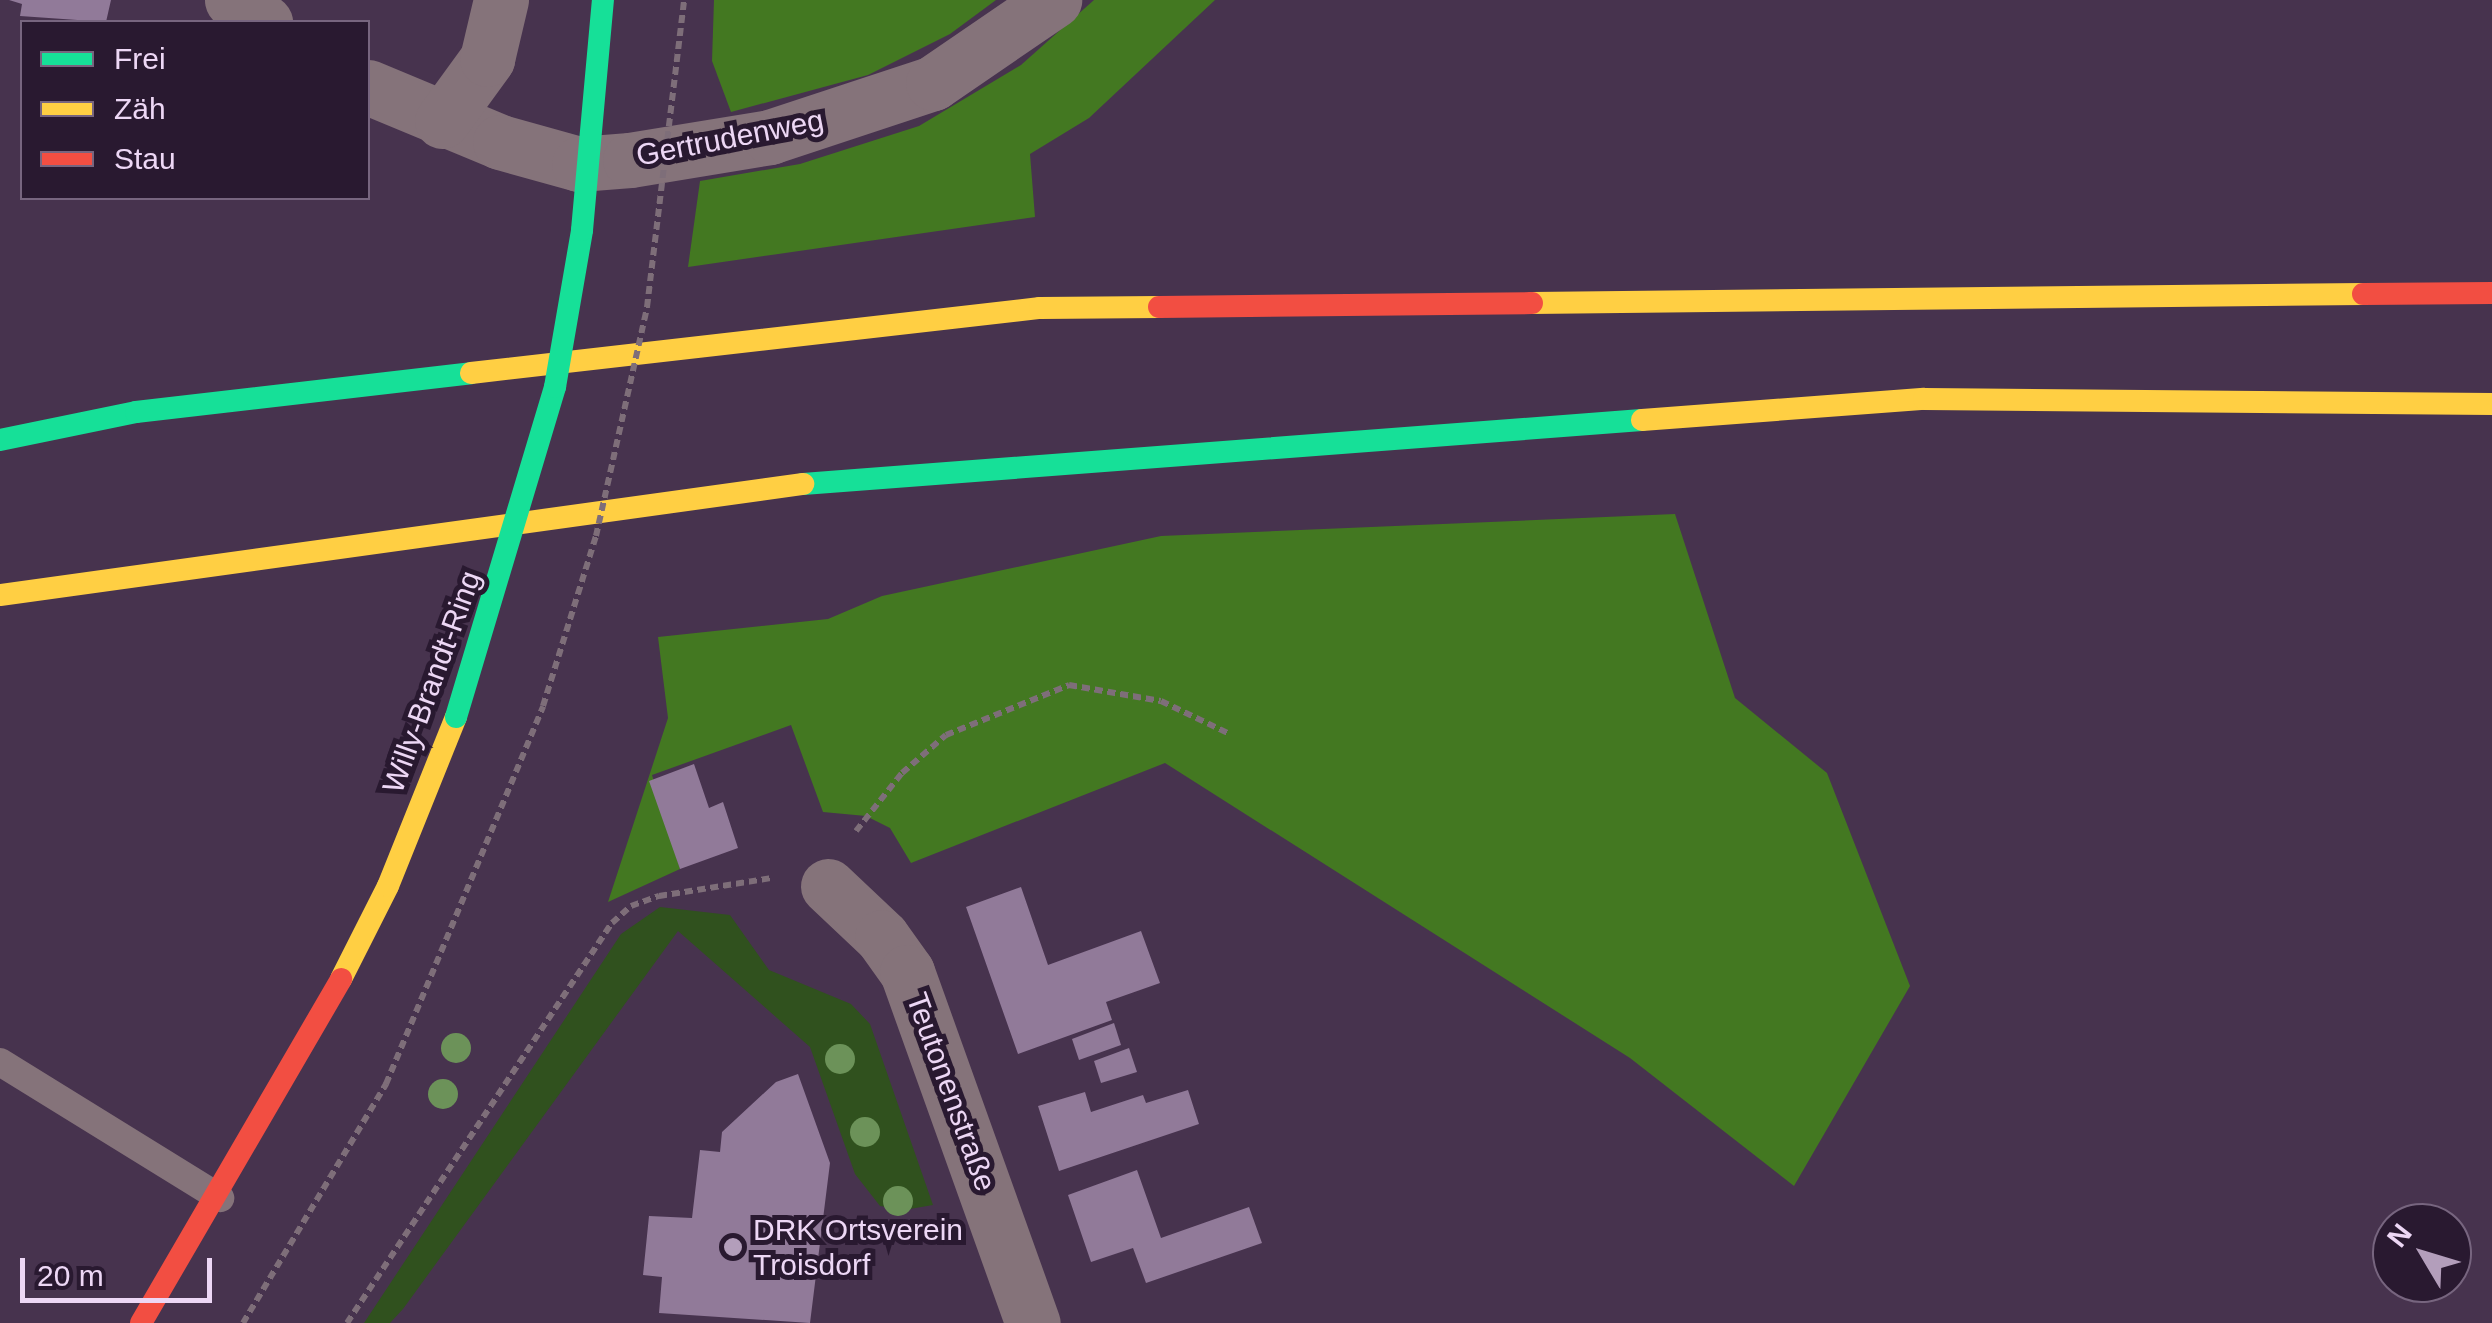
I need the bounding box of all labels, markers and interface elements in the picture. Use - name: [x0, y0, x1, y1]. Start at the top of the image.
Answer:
- legend: [20, 20, 370, 200]
- text: Frei: [114, 42, 166, 75]
- text: Zäh: [114, 92, 166, 125]
- street label: Gertrudenweg: [633, 102, 827, 174]
- text: Stau: [114, 142, 176, 175]
- street label: Willy-Brandt-Ring: [375, 566, 489, 798]
- street label: Teutonenstraße: [898, 988, 1004, 1196]
- north arrow: [2372, 1203, 2472, 1303]
- place label: DRK Ortsverein Troisdorf: [753, 1212, 963, 1282]
- text: N: [2381, 1218, 2418, 1253]
- marker: DRK Ortsverein Troisdorf: [722, 1236, 744, 1258]
- scale bar: [25, 1238, 218, 1300]
- text: 20 m: [37, 1259, 104, 1292]

